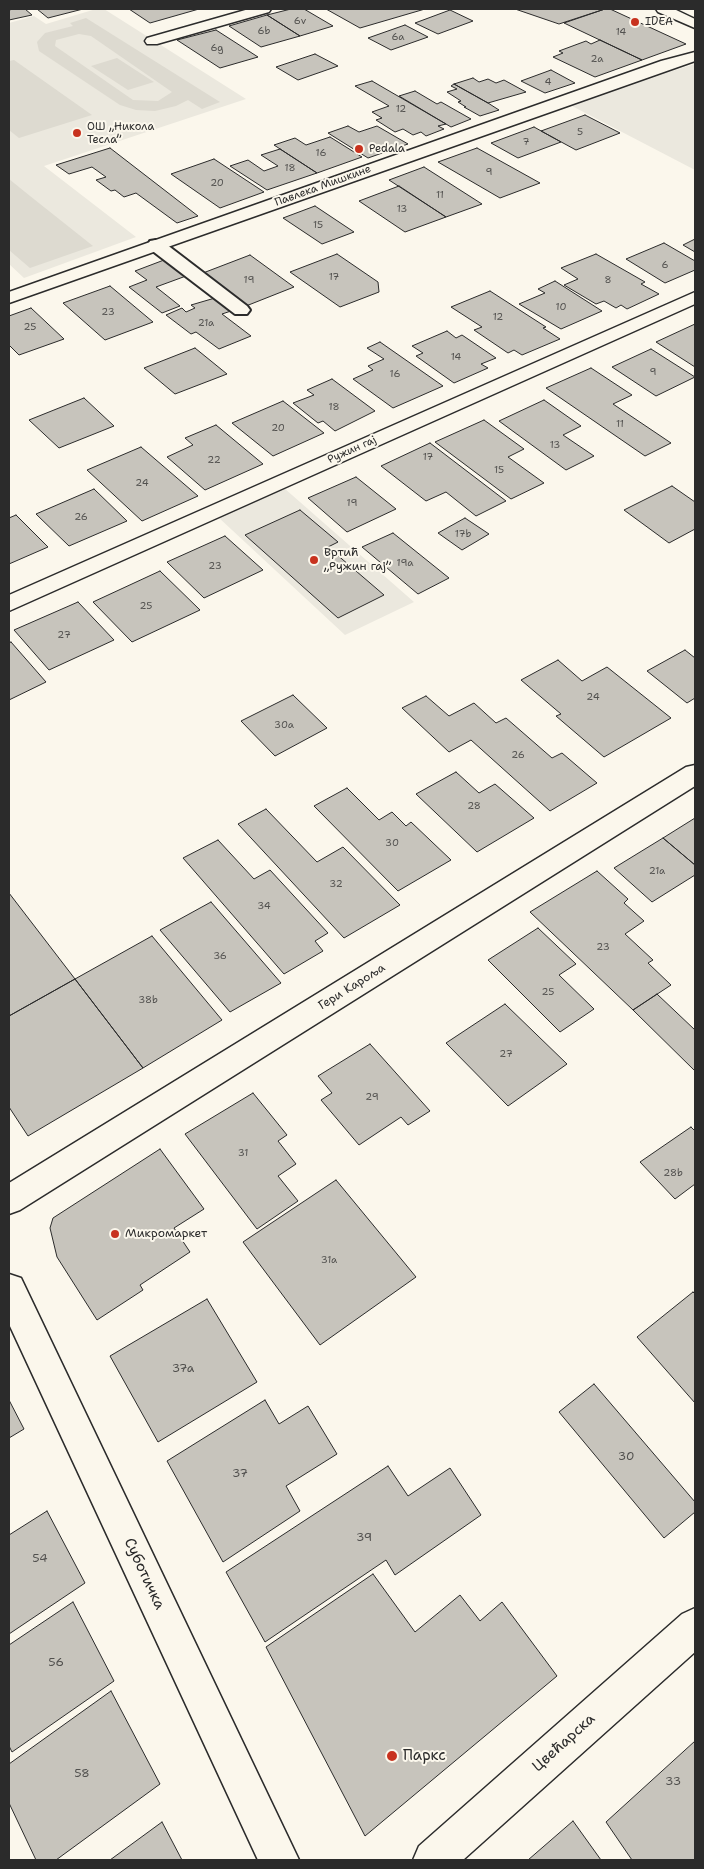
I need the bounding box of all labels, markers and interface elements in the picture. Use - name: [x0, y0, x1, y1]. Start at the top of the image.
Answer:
- house number: 6v: [294, 15, 306, 27]
- place label: IDEA: [645, 15, 673, 29]
- marker: IDEA: [629, 16, 641, 28]
- house number: 6b: [258, 25, 270, 37]
- house number: 14: [616, 26, 626, 38]
- house number: 6a: [391, 31, 405, 43]
- house number: 6g: [211, 42, 223, 54]
- house number: 2a: [591, 53, 603, 65]
- house number: 4: [545, 76, 551, 88]
- house number: 12: [396, 103, 406, 115]
- place label: ОШ „Никола Тесла”: [87, 120, 154, 146]
- house number: 5: [577, 126, 583, 138]
- marker: ОШ „Никола Тесла”: [71, 127, 83, 139]
- house number: 7: [523, 136, 529, 148]
- place label: Pedala: [369, 142, 405, 156]
- marker: Pedala: [353, 143, 365, 155]
- house number: 16: [316, 147, 326, 159]
- street label: Павлека Мишкине: [273, 162, 373, 210]
- house number: 18: [284, 162, 296, 174]
- house number: 9: [486, 166, 492, 178]
- house number: 20: [210, 177, 224, 189]
- house number: 11: [436, 189, 444, 201]
- house number: 13: [397, 203, 407, 215]
- house number: 15: [313, 219, 323, 231]
- house number: 6: [662, 259, 668, 271]
- house number: 17: [329, 271, 339, 283]
- house number: 19: [244, 274, 254, 286]
- house number: 8: [605, 274, 611, 286]
- house number: 10: [556, 301, 566, 313]
- house number: 23: [101, 306, 115, 318]
- house number: 12: [493, 311, 503, 323]
- house number: 21a: [198, 317, 214, 329]
- house number: 25: [24, 321, 36, 333]
- house number: 14: [451, 351, 461, 363]
- house number: 9: [650, 366, 656, 378]
- house number: 16: [390, 368, 400, 380]
- house number: 18: [328, 401, 340, 413]
- house number: 11: [616, 418, 624, 430]
- house number: 20: [271, 422, 285, 434]
- street label: Ружин гај: [326, 433, 378, 467]
- house number: 13: [550, 439, 560, 451]
- house number: 17: [423, 451, 433, 463]
- house number: 22: [207, 454, 221, 466]
- house number: 15: [494, 464, 504, 476]
- house number: 24: [135, 477, 149, 489]
- house number: 19: [347, 497, 357, 509]
- house number: 26: [74, 511, 88, 523]
- house number: 17b: [455, 528, 471, 540]
- place label: Вртић „Ружин гај”: [324, 546, 391, 574]
- marker: Вртић „Ружин гај”: [308, 554, 320, 566]
- house number: 19a: [397, 557, 413, 569]
- house number: 23: [208, 560, 222, 572]
- house number: 25: [140, 600, 152, 612]
- house number: 27: [57, 629, 71, 641]
- house number: 24: [586, 691, 600, 703]
- house number: 30a: [274, 719, 294, 731]
- house number: 26: [511, 749, 525, 761]
- house number: 28: [467, 800, 481, 812]
- house number: 30: [385, 837, 399, 849]
- house number: 21a: [649, 865, 665, 877]
- house number: 32: [329, 878, 343, 890]
- house number: 34: [257, 900, 271, 912]
- house number: 23: [596, 941, 610, 953]
- house number: 36: [213, 950, 227, 962]
- street label: Гери Кароља: [316, 961, 388, 1013]
- house number: 25: [542, 986, 554, 998]
- house number: 38b: [138, 994, 158, 1006]
- house number: 27: [499, 1048, 513, 1060]
- house number: 29: [365, 1091, 379, 1103]
- house number: 31: [238, 1147, 248, 1159]
- house number: 28b: [663, 1167, 683, 1179]
- place label: Микромаркет: [125, 1227, 207, 1241]
- marker: Микромаркет: [109, 1228, 121, 1240]
- house number: 31a: [321, 1254, 337, 1266]
- house number: 37a: [172, 1362, 194, 1376]
- house number: 30: [618, 1450, 634, 1464]
- house number: 37: [232, 1467, 248, 1481]
- house number: 39: [356, 1531, 372, 1545]
- street label: Суботичка: [120, 1535, 168, 1613]
- house number: 54: [32, 1552, 48, 1566]
- house number: 56: [48, 1656, 64, 1670]
- street label: Цвећарска: [529, 1710, 599, 1776]
- place label: Паркс: [403, 1747, 446, 1765]
- marker: Паркс: [385, 1749, 399, 1763]
- house number: 58: [74, 1767, 90, 1781]
- house number: 33: [665, 1775, 681, 1789]

